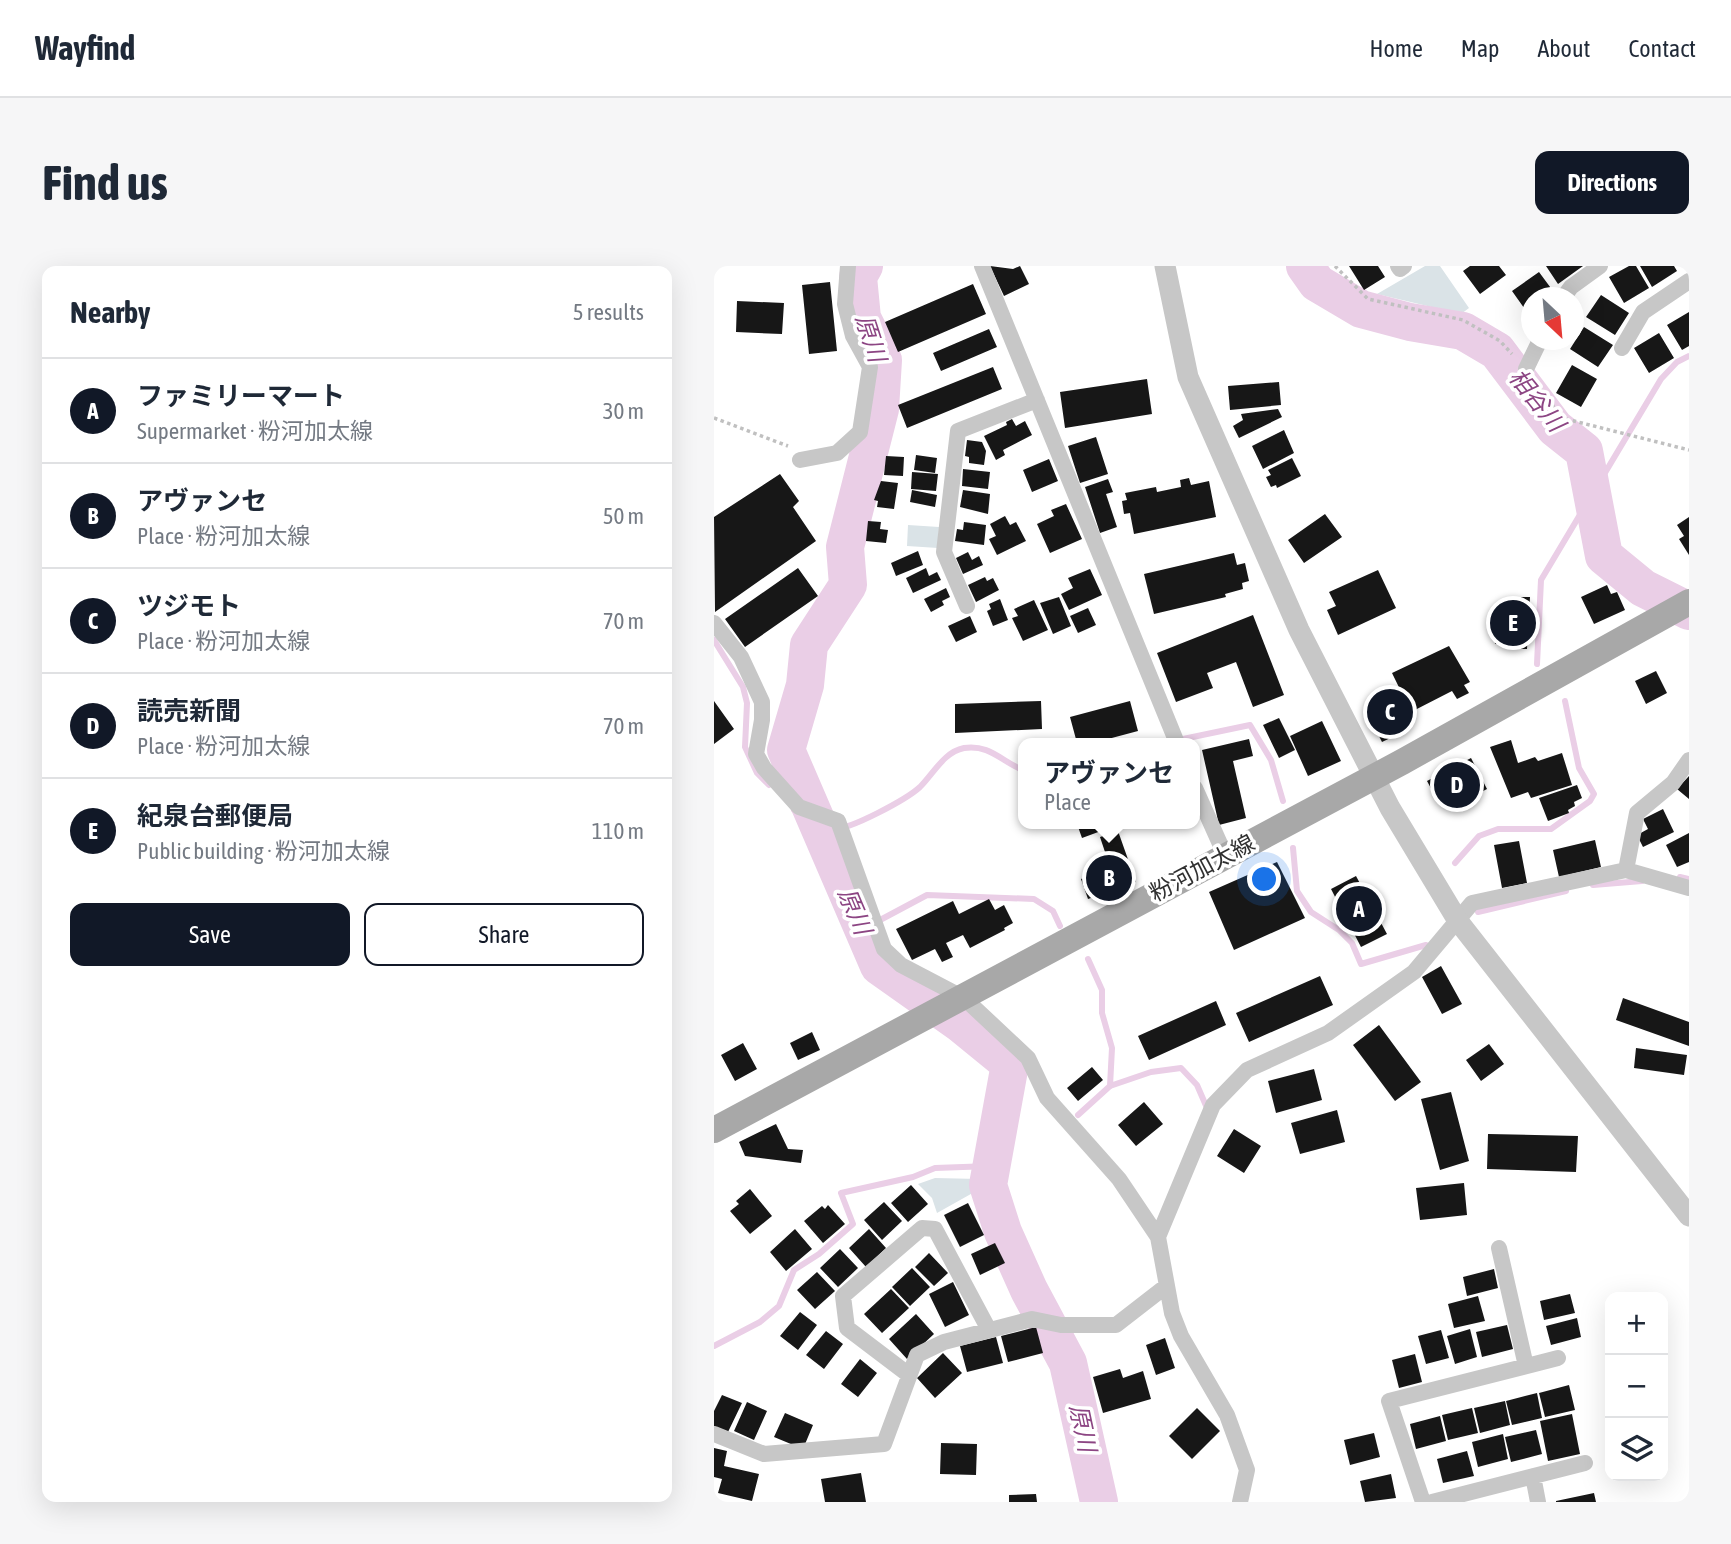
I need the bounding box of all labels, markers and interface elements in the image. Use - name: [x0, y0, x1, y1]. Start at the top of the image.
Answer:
- text: Wayfind: [35, 29, 135, 67]
- text: Home: [1369, 35, 1423, 62]
- text: Map: [1461, 35, 1499, 62]
- text: About: [1537, 35, 1590, 62]
- text: Contact: [1628, 35, 1696, 62]
- button: Directions: [1535, 151, 1689, 214]
- text: Find us: [42, 154, 168, 210]
- north arrow: [1521, 287, 1584, 350]
- text: Nearby: [70, 295, 150, 329]
- text: 5 results: [573, 299, 644, 325]
- water label: 原川: [851, 311, 892, 368]
- water label: 相谷川: [1504, 364, 1572, 439]
- text: ファミリーマート: [137, 381, 345, 411]
- text: A: [87, 398, 99, 424]
- text: 30 m: [603, 398, 644, 424]
- text: Supermarket · 粉河加太線: [137, 418, 373, 444]
- text: アヴァンセ: [137, 486, 267, 516]
- text: B: [88, 503, 98, 529]
- text: 50 m: [603, 503, 644, 529]
- text: Place · 粉河加太線: [137, 523, 310, 549]
- text: ツジモト: [137, 591, 241, 621]
- pin: E: [1490, 597, 1536, 649]
- text: C: [88, 608, 98, 634]
- text: 70 m: [603, 608, 644, 634]
- text: Place · 粉河加太線: [137, 628, 310, 654]
- pin: C: [1367, 686, 1413, 738]
- text: 読売新聞: [137, 696, 241, 726]
- text: D: [87, 713, 99, 739]
- text: 70 m: [603, 713, 644, 739]
- text: Place · 粉河加太線: [137, 733, 310, 759]
- popup: [1018, 738, 1200, 829]
- text: アヴァンセ: [1044, 758, 1174, 788]
- pin: D: [1434, 759, 1480, 811]
- text: Place: [1044, 789, 1091, 815]
- text: 紀泉台郵便局: [137, 801, 293, 831]
- text: E: [88, 818, 98, 844]
- text: 110 m: [592, 818, 644, 844]
- street label: 粉河加太線: [1145, 830, 1259, 906]
- text: Public building · 粉河加太線: [137, 838, 390, 864]
- pin: B: [1086, 852, 1132, 904]
- your location: [1247, 862, 1281, 896]
- pin: A: [1336, 883, 1382, 935]
- water label: 原川: [833, 884, 878, 941]
- button: Save: [70, 903, 350, 966]
- button: Share: [364, 903, 644, 966]
- map controls: [1605, 1292, 1668, 1481]
- button: +: [1605, 1292, 1668, 1355]
- button: −: [1605, 1355, 1668, 1418]
- water label: 原川: [1065, 1402, 1102, 1457]
- button: layers: [1605, 1418, 1668, 1481]

